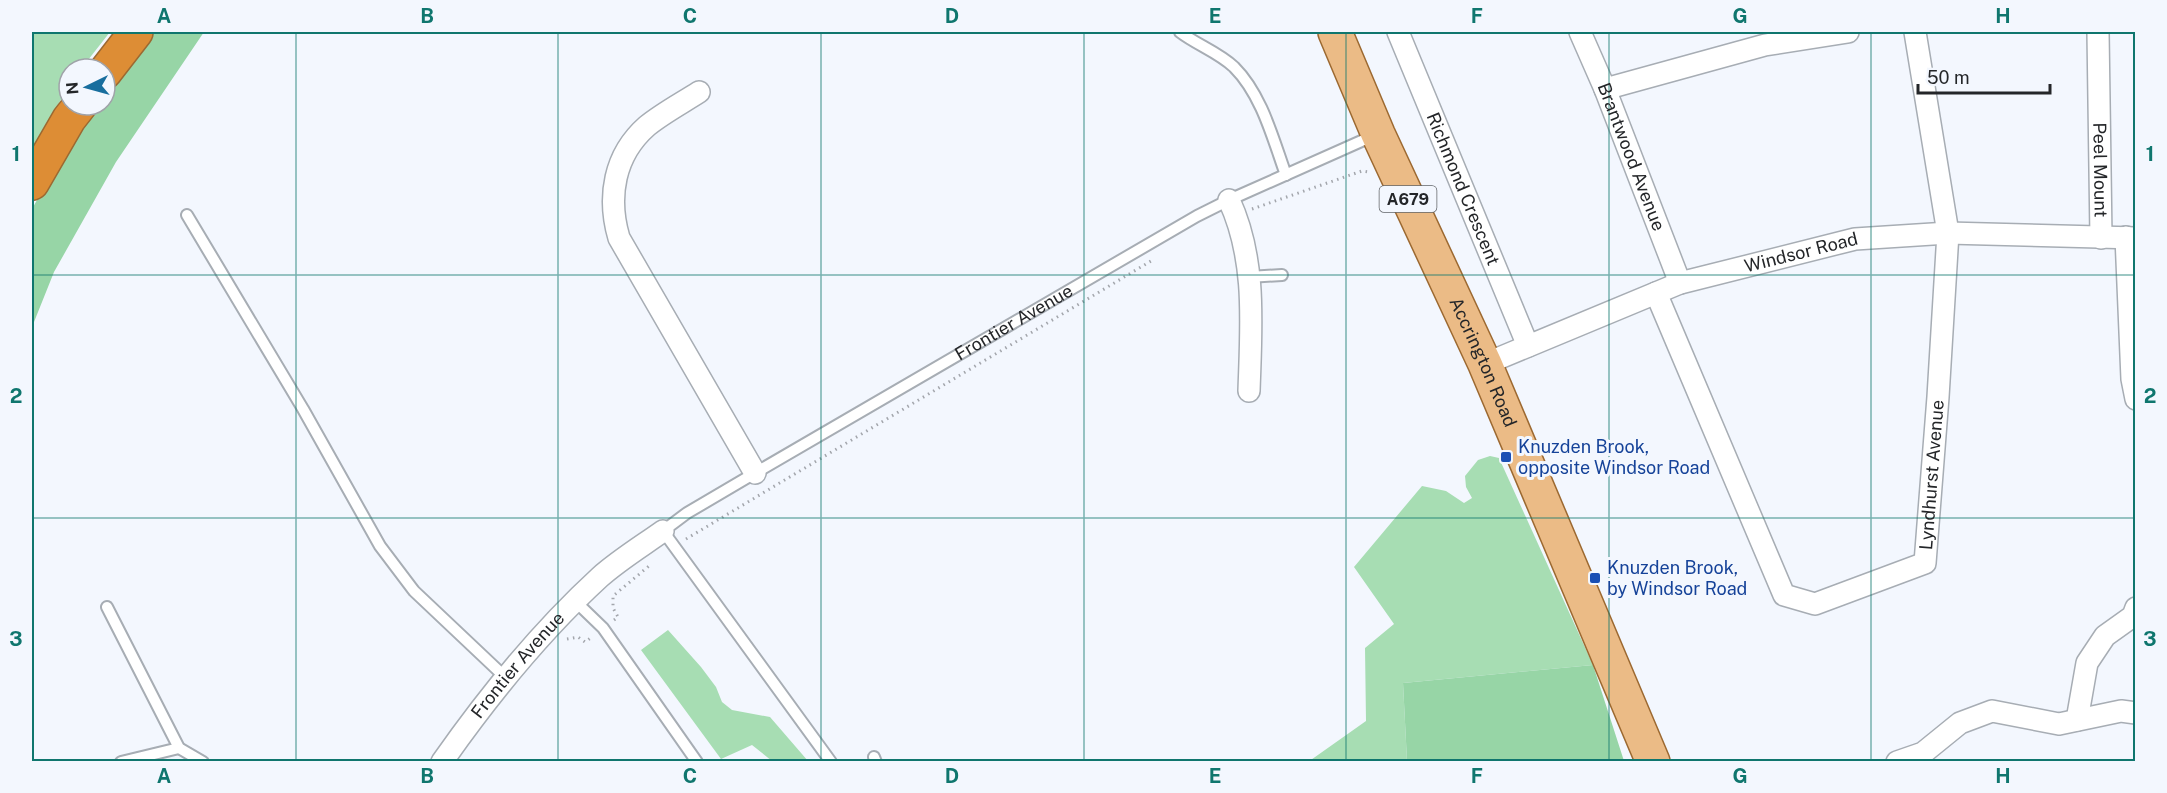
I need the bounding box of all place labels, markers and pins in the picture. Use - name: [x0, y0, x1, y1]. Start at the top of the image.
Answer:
- place label: Knuzden Brook, opposite Windsor Road: [1518, 436, 1710, 478]
- marker: Knuzden Brook, opposite Windsor Road: [1499, 450, 1513, 464]
- place label: Knuzden Brook, by Windsor Road: [1607, 557, 1747, 599]
- marker: Knuzden Brook, by Windsor Road: [1588, 571, 1602, 585]

